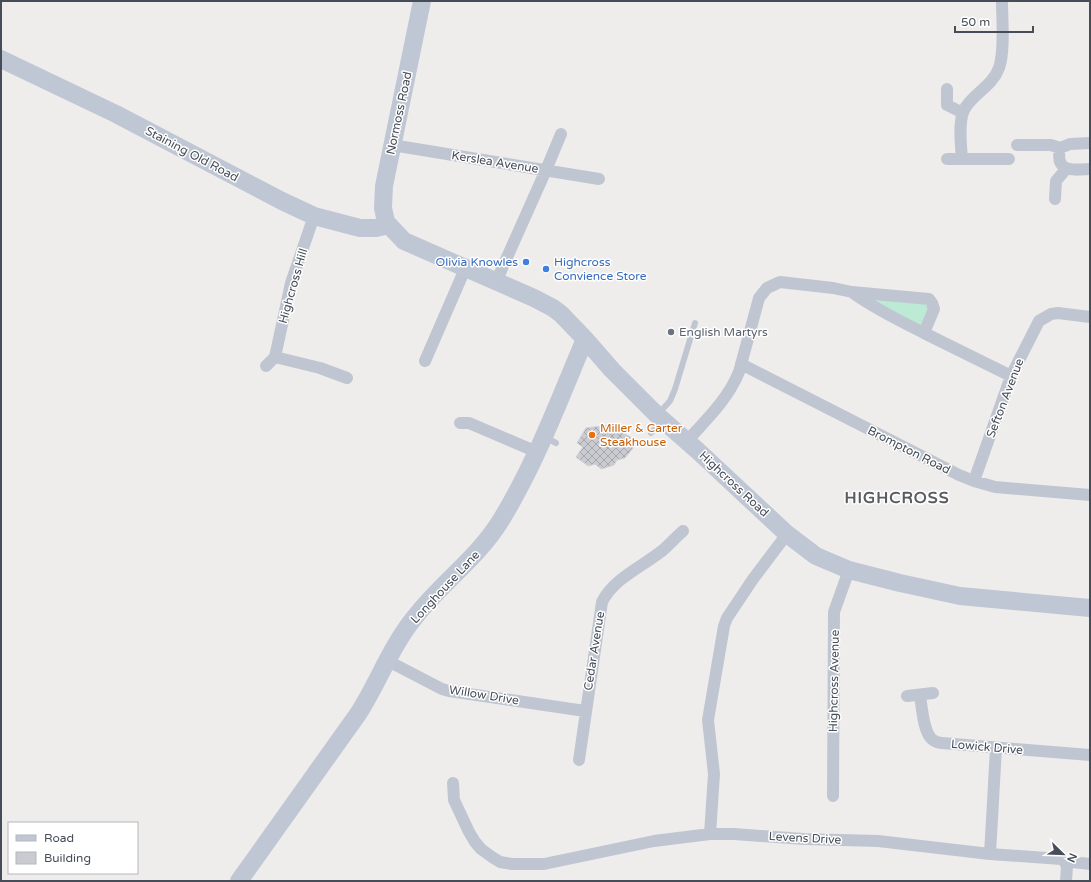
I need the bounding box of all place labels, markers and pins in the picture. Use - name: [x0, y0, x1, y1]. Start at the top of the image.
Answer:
- place label: Olivia Knowles: [436, 255, 518, 269]
- place label: Highcross Convience Store: [554, 255, 647, 283]
- marker: Olivia Knowles: [521, 257, 531, 267]
- marker: Highcross Convience Store: [541, 264, 551, 274]
- place label: English Martyrs: [679, 325, 768, 339]
- marker: English Martyrs: [666, 327, 676, 337]
- place label: Miller & Carter Steakhouse: [600, 421, 683, 449]
- marker: Miller & Carter Steakhouse: [587, 430, 597, 440]

